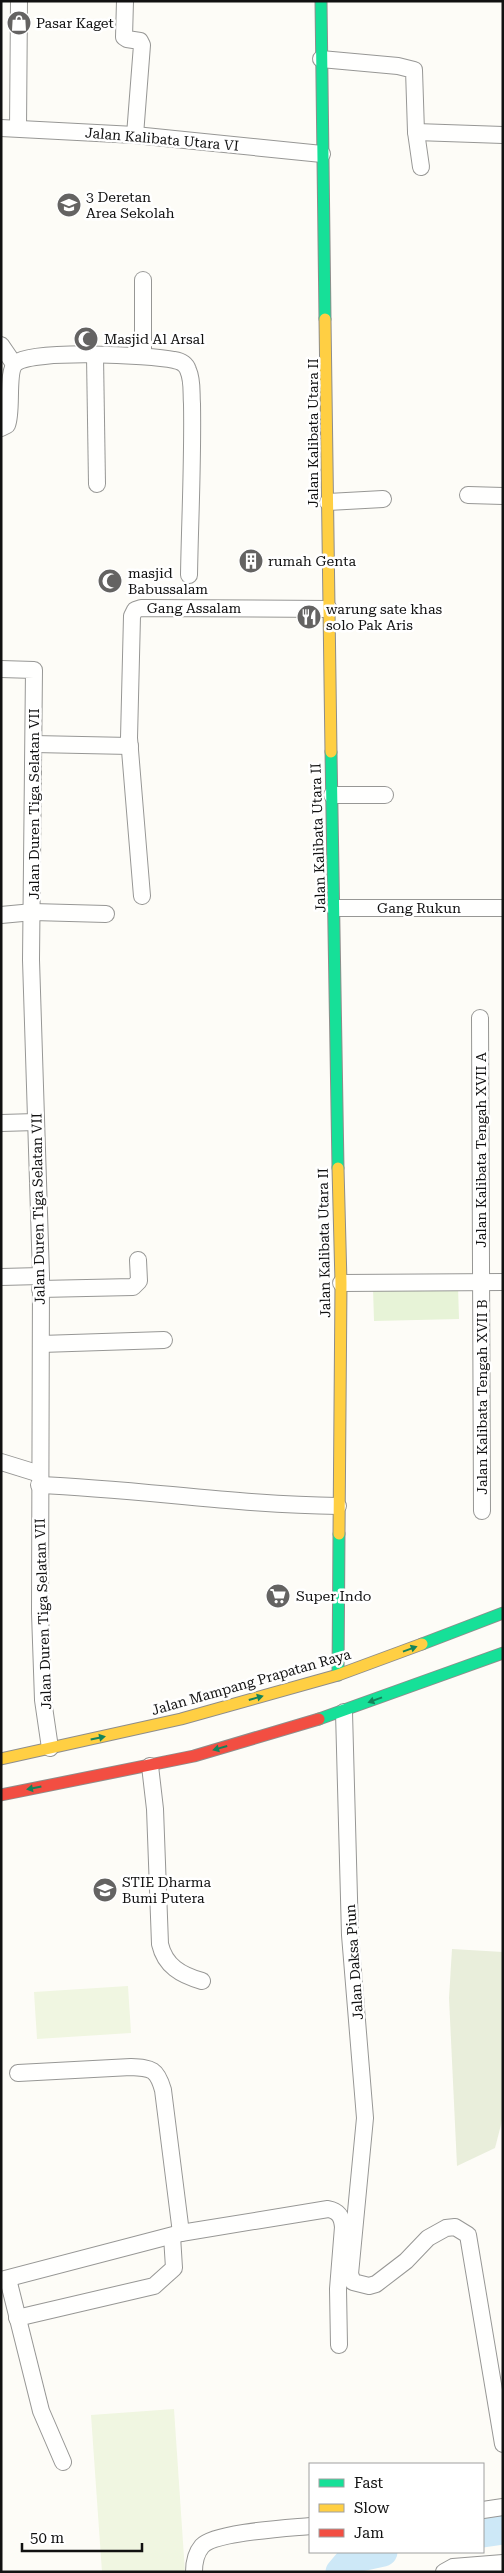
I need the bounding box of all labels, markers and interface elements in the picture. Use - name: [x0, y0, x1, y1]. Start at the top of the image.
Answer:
- shop icon: Pasar Kaget: [6, 10, 32, 36]
- place label: Pasar Kaget: [36, 15, 114, 31]
- street label: Jalan Kalibata Utara VI: [84, 124, 240, 154]
- place label: 3 Deretan Area Sekolah: [86, 189, 175, 221]
- school or university icon: 3 Deretan Area Sekolah: [56, 192, 82, 218]
- mosque icon: Masjid Al Arsal: [73, 326, 99, 352]
- place label: Masjid Al Arsal: [104, 331, 205, 347]
- street label: Jalan Kalibata Utara II: [305, 358, 321, 508]
- building icon: rumah Genta: [238, 548, 264, 574]
- place label: rumah Genta: [268, 553, 356, 569]
- place label: masjid Babussalam: [128, 565, 208, 597]
- mosque icon: masjid Babussalam: [97, 568, 123, 594]
- street label: Gang Assalam: [147, 600, 242, 616]
- place label: warung sate khas solo Pak Aris: [326, 601, 442, 633]
- restaurant icon: warung sate khas solo Pak Aris: [296, 604, 322, 630]
- street label: Jalan Duren Tiga Selatan VII: [26, 708, 42, 900]
- street label: Jalan Kalibata Utara II: [307, 763, 329, 913]
- street label: Gang Rukun: [377, 900, 461, 916]
- street label: Jalan Kalibata Tengah XVII A: [473, 1052, 489, 1248]
- street label: Jalan Duren Tiga Selatan VII: [28, 1113, 48, 1305]
- street label: Jalan Kalibata Utara II: [315, 1168, 333, 1318]
- street label: Jalan Kalibata Tengah XVII B: [474, 1299, 490, 1495]
- street label: Jalan Duren Tiga Selatan VII: [32, 1518, 54, 1710]
- supermarket icon: Super Indo: [265, 1583, 291, 1609]
- place label: Super Indo: [296, 1588, 371, 1604]
- one-way arrow: [403, 1645, 418, 1653]
- street label: Jalan Mampang Prapatan Raya: [149, 1646, 353, 1718]
- one-way arrow: [248, 1694, 263, 1702]
- one-way arrow: [367, 1696, 382, 1704]
- one-way arrow: [90, 1733, 106, 1741]
- one-way arrow: [212, 1745, 227, 1753]
- one-way arrow: [26, 1785, 42, 1793]
- place label: STIE Dharma Bumi Putera: [122, 1874, 212, 1906]
- school or university icon: STIE Dharma Bumi Putera: [92, 1877, 118, 1903]
- street label: Jalan Daksa Piun: [342, 1904, 366, 2020]
- legend: [309, 2463, 484, 2553]
- text: Fast: [354, 2474, 384, 2492]
- text: Slow: [354, 2499, 390, 2517]
- scale bar: [22, 2520, 142, 2552]
- text: Jam: [354, 2524, 384, 2542]
- text: 50 m: [30, 2529, 65, 2547]

